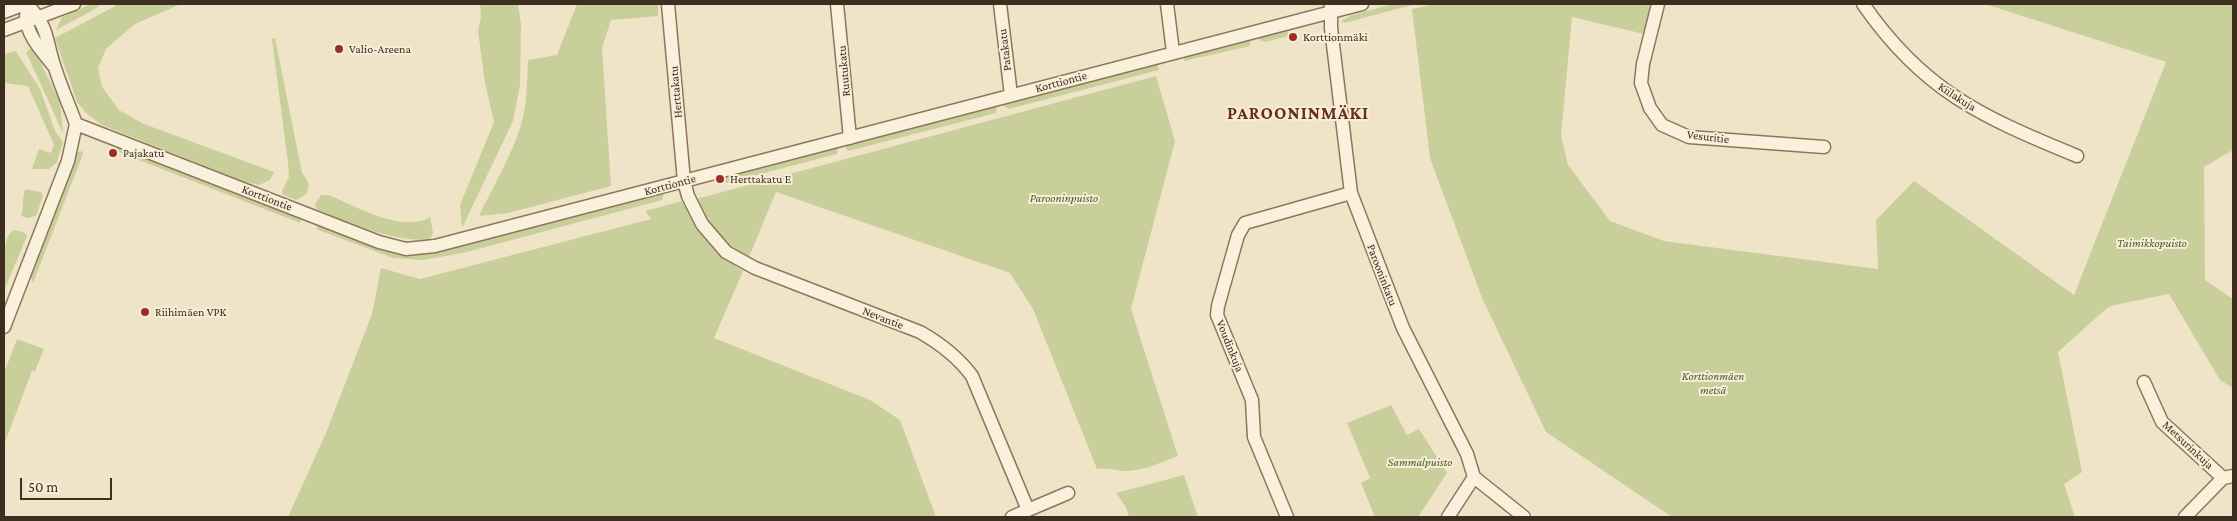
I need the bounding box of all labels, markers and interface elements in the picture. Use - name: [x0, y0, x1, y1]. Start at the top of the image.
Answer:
- street label: Patakatu: [995, 28, 1015, 72]
- place label: Korttionmäki: [1303, 30, 1368, 44]
- marker: Korttionmäki: [1287, 31, 1299, 43]
- place label: Valio-Areena: [349, 42, 411, 56]
- marker: Valio-Areena: [333, 43, 345, 55]
- street label: Ruutukatu: [835, 45, 853, 97]
- street label: Herttakatu: [667, 65, 685, 119]
- street label: Korttiontie: [1034, 68, 1088, 96]
- street label: Kiilakuja: [1935, 79, 1979, 115]
- district label: PAROONINMÄKI: [1226, 102, 1370, 124]
- street label: Vesuritie: [1686, 127, 1730, 147]
- place label: Pajakatu: [123, 146, 164, 160]
- marker: Pajakatu: [107, 147, 119, 159]
- street label: Korttiontie: [643, 171, 697, 199]
- place label: Herttakatu E: [730, 172, 791, 186]
- marker: Herttakatu E: [714, 173, 726, 185]
- street label: Korttiontie: [240, 182, 294, 214]
- park label: Parooninpuisto: [1030, 191, 1098, 205]
- park label: Taimikkopuisto: [2117, 236, 2187, 250]
- street label: Parooninkatu: [1364, 242, 1400, 308]
- street label: Nevantie: [860, 304, 906, 332]
- place label: Riihimäen VPK: [155, 305, 226, 319]
- marker: Riihimäen VPK: [139, 306, 151, 318]
- street label: Voudinkuja: [1213, 318, 1247, 374]
- park label: Korttionmäen metsä: [1682, 369, 1744, 397]
- street label: Metsurinkuja: [2159, 418, 2217, 472]
- park label: Sammalpuisto: [1388, 455, 1452, 469]
- scale bar: [22, 468, 115, 500]
- text: 50 m: [28, 479, 58, 495]

